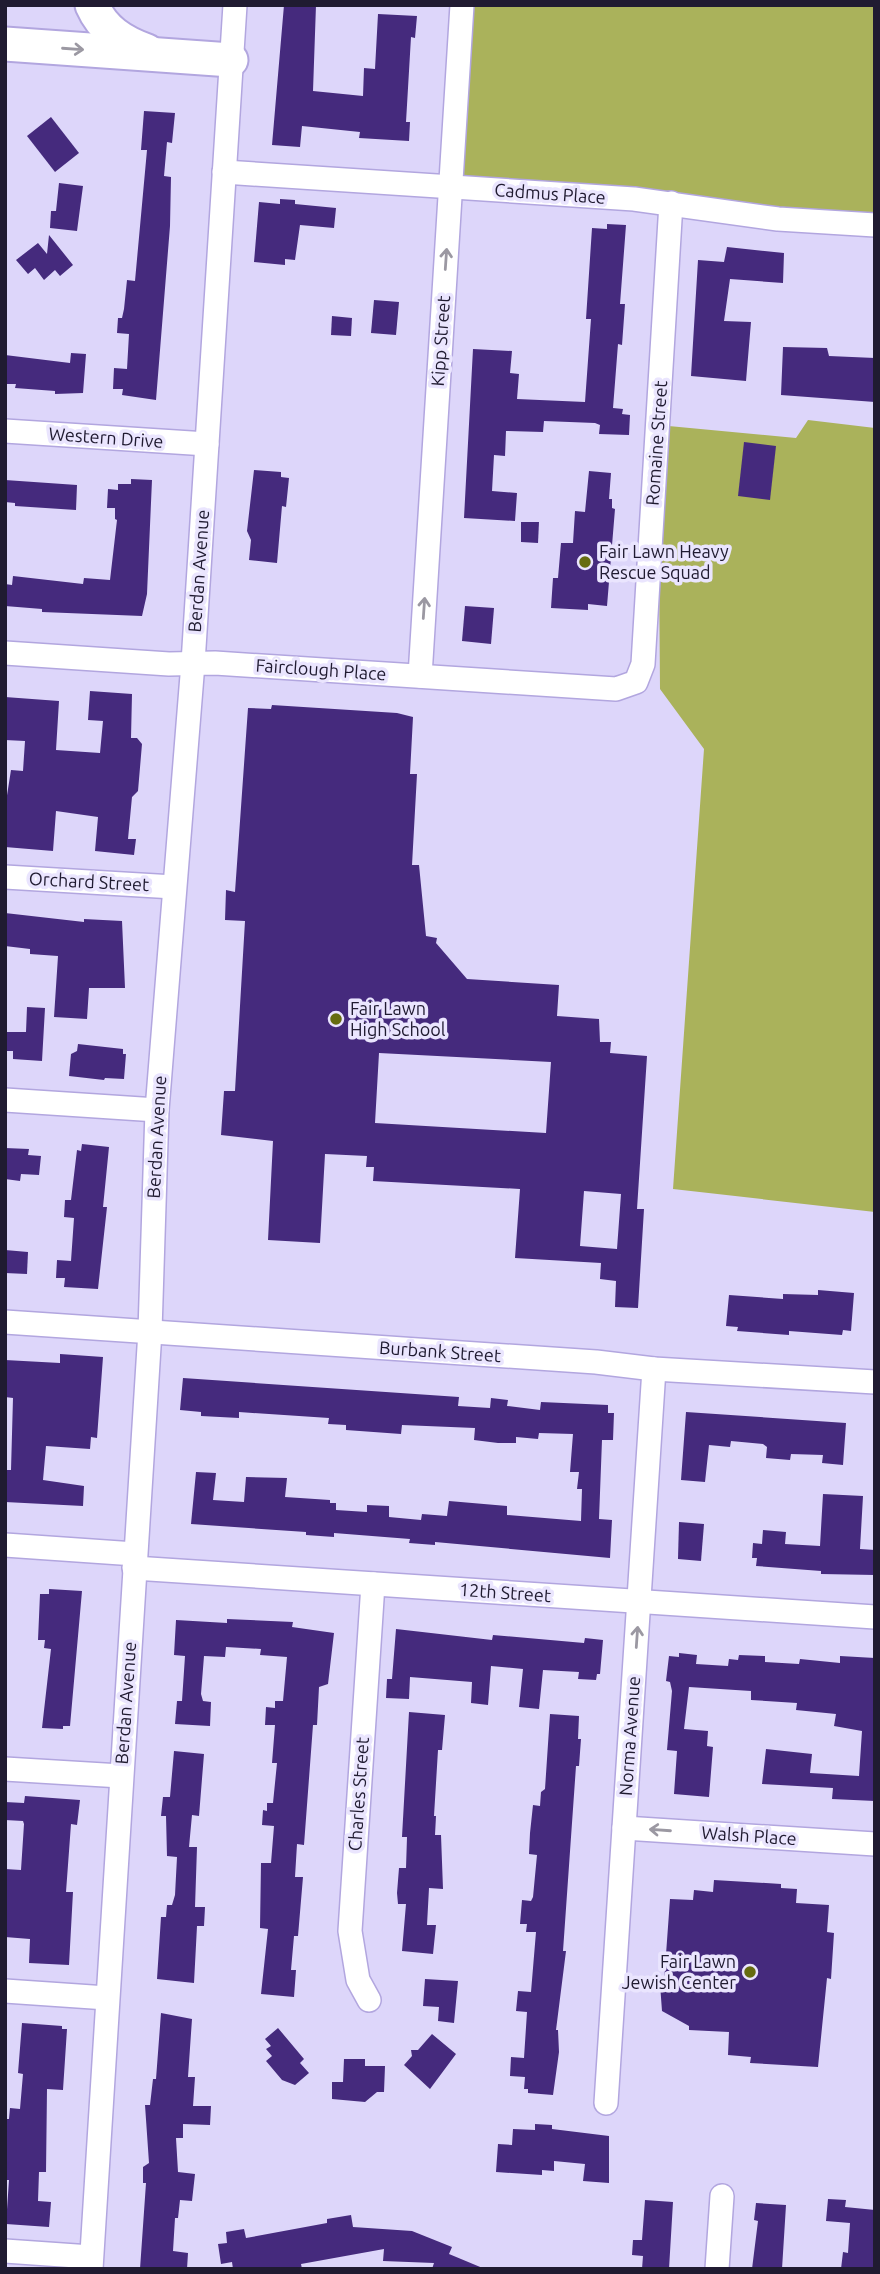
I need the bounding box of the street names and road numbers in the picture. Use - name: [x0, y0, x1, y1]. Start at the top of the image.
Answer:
- street label: Cadmus Place: [494, 179, 606, 207]
- street label: Kipp Street: [427, 295, 453, 387]
- street label: Romaine Street: [642, 380, 670, 506]
- street label: Western Drive: [48, 423, 164, 451]
- street label: Berdan Avenue: [184, 509, 212, 633]
- street label: Fairclough Place: [255, 654, 387, 684]
- street label: Orchard Street: [28, 868, 150, 894]
- street label: Berdan Avenue: [143, 1075, 169, 1199]
- street label: Burbank Street: [378, 1337, 502, 1365]
- street label: 12th Street: [458, 1579, 552, 1605]
- street label: Berdan Avenue: [111, 1641, 139, 1765]
- street label: Norma Avenue: [615, 1675, 643, 1796]
- street label: Charles Street: [344, 1736, 372, 1852]
- street label: Walsh Place: [701, 1822, 797, 1848]

